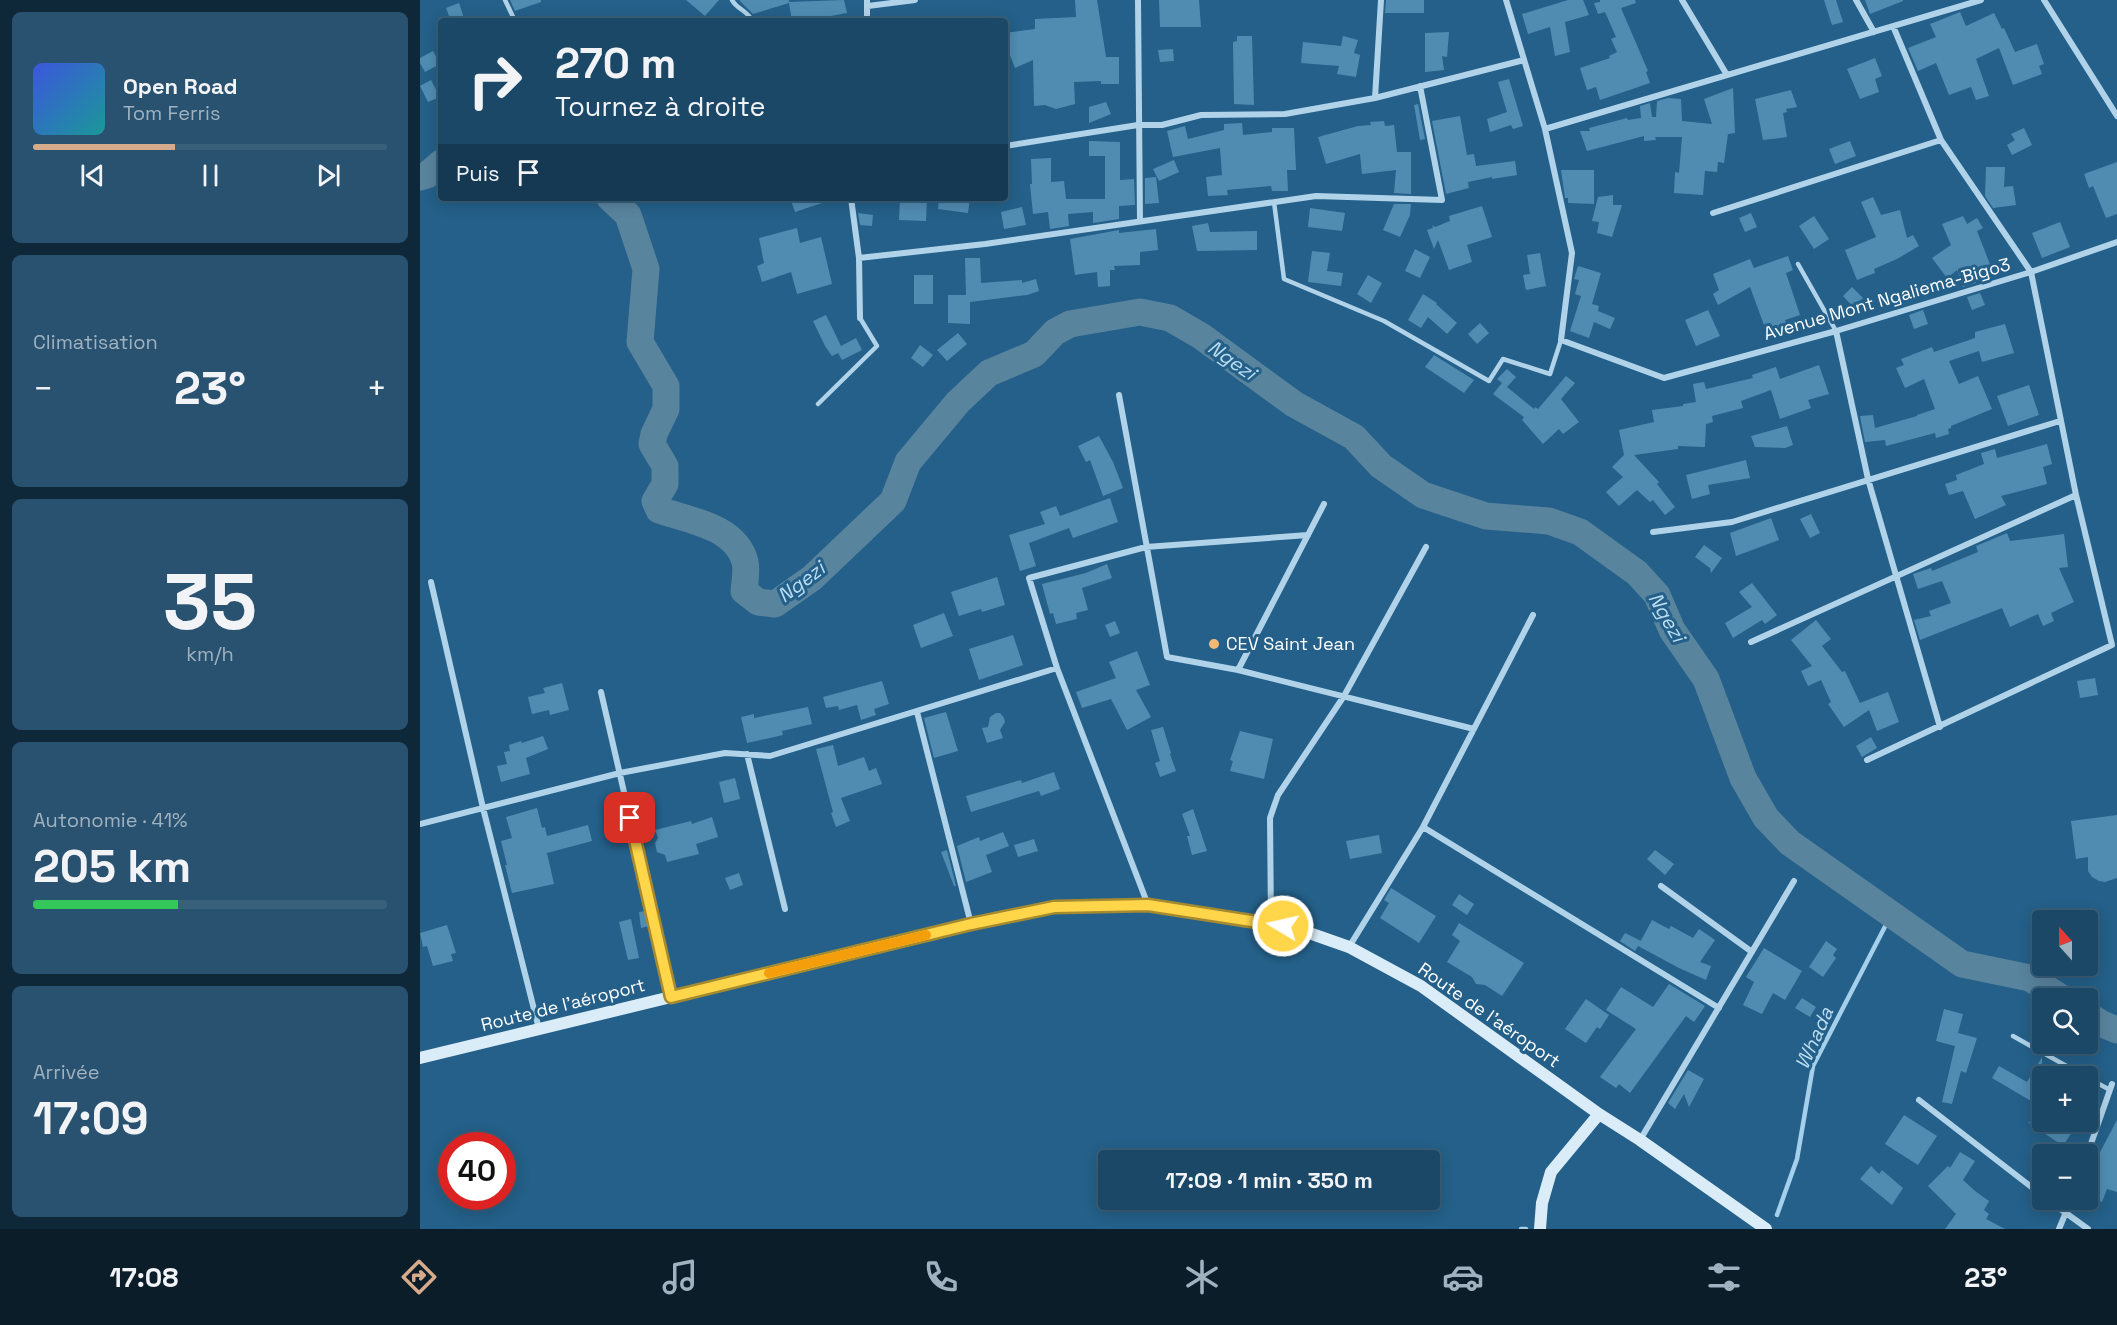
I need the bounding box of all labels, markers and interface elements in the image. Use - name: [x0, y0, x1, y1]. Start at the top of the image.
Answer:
- text: 270 m: [555, 37, 676, 90]
- icon: right: [456, 42, 534, 120]
- text: Open Road: [123, 72, 238, 100]
- text: Tournez à droite: [555, 89, 765, 124]
- text: Tom Ferris: [123, 100, 221, 126]
- icon: arrive: [512, 156, 545, 189]
- icon: previous: [76, 159, 109, 192]
- icon: pause: [194, 159, 227, 192]
- icon: next: [312, 159, 345, 192]
- text: Puis: [456, 159, 500, 187]
- street label: Avenue Mont Ngaliema-Bigo3: [1761, 252, 2013, 345]
- text: Climatisation: [33, 329, 158, 355]
- water label: Ngezi: [1203, 334, 1263, 387]
- text: 23°: [174, 360, 246, 417]
- text: −: [33, 368, 53, 410]
- text: +: [367, 368, 387, 410]
- text: 35: [163, 552, 257, 652]
- water label: Ngezi: [772, 554, 832, 608]
- water label: Ngezi: [1643, 588, 1693, 648]
- place label: CEV Saint Jean: [1226, 632, 1355, 655]
- marker: CEV Saint Jean: [1207, 637, 1221, 651]
- text: km/h: [186, 641, 234, 667]
- pin: [604, 792, 655, 843]
- icon: arrive: [613, 801, 646, 834]
- text: Autonomie · 41%: [33, 807, 187, 833]
- text: 205 km: [33, 838, 191, 895]
- position arrow: [1251, 894, 1315, 958]
- north arrow: [2032, 910, 2098, 976]
- map controls: [2032, 910, 2098, 1210]
- street label: Route de l'aéroport: [1414, 957, 1565, 1072]
- street label: Route de l'aéroport: [478, 973, 647, 1036]
- button: search: [2032, 988, 2098, 1054]
- water label: Whada: [1789, 1002, 1839, 1073]
- text: Arrivée: [33, 1059, 100, 1085]
- button: +: [2032, 1066, 2098, 1132]
- text: 17:09: [33, 1090, 149, 1147]
- speed limit sign: 40: [438, 1132, 516, 1210]
- button: −: [2032, 1144, 2098, 1210]
- text: 17:09 · 1 min · 350 m: [1165, 1166, 1373, 1194]
- icon: directions: [398, 1256, 440, 1298]
- icon: music: [659, 1256, 701, 1298]
- icon: phone: [920, 1256, 962, 1298]
- icon: climate: [1181, 1256, 1223, 1298]
- icon: car: [1442, 1256, 1484, 1298]
- icon: filters: [1703, 1256, 1745, 1298]
- text: 17:08: [110, 1260, 178, 1295]
- text: 23°: [1964, 1260, 2007, 1295]

